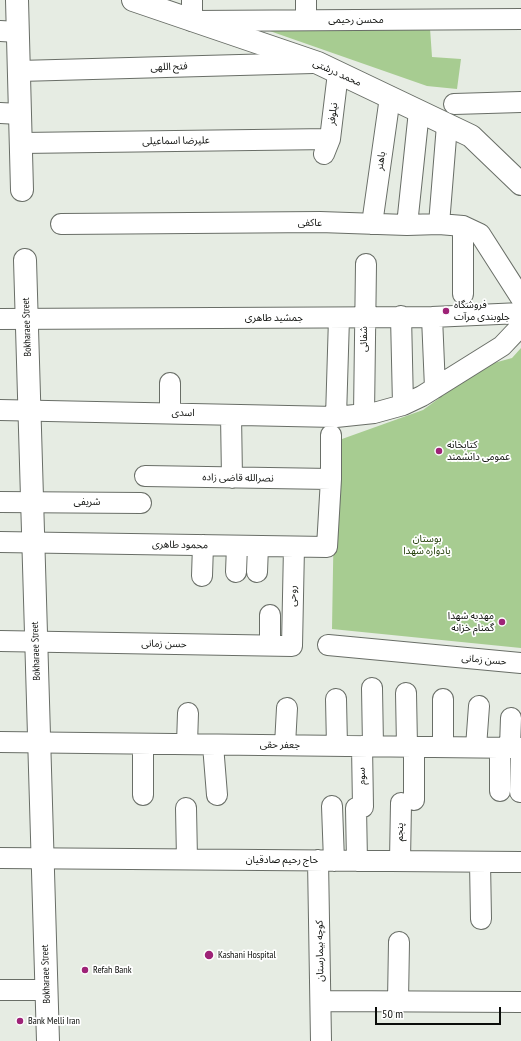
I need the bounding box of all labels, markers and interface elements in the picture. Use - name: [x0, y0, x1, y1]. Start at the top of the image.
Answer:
- street label: محسن رحیمی: [328, 14, 384, 26]
- street label: محمد درشتی: [311, 57, 363, 89]
- street label: فتح اللهی: [150, 60, 188, 74]
- street label: نیلوفر: [326, 102, 340, 126]
- street label: علیرضا اسماعیلی: [142, 134, 210, 148]
- street label: باهنر: [374, 151, 388, 171]
- street label: عاکفی: [298, 217, 322, 229]
- street label: Bokharaee Street: [20, 297, 34, 357]
- place label: فروشگاه جلوبندی مرآت: [454, 299, 510, 322]
- marker: فروشگاه جلوبندی مرآت: [441, 306, 451, 316]
- street label: جمشید طاهری: [245, 312, 303, 324]
- street label: شفائی: [358, 326, 370, 352]
- street label: اسدی: [171, 407, 195, 419]
- place label: کتابخانه عمومی دانشمند: [447, 439, 510, 462]
- marker: کتابخانه عمومی دانشمند: [434, 446, 444, 456]
- street label: نصرالله قاضی زاده: [202, 471, 274, 485]
- street label: شریفی: [74, 496, 100, 508]
- park label: بوستان یادواره شهدا: [403, 533, 451, 556]
- street label: محمود طاهری: [152, 539, 208, 551]
- street label: روحی: [287, 585, 299, 607]
- place label: مهدیه شهدا گمنام خزانه: [448, 610, 494, 634]
- marker: مهدیه شهدا گمنام خزانه: [497, 617, 507, 627]
- street label: Bokharaee Street: [29, 621, 43, 681]
- street label: حسن زمانی: [141, 638, 187, 650]
- street label: حسن زمانی: [461, 652, 507, 668]
- street label: جعفر حقی: [260, 739, 300, 751]
- street label: سوم: [356, 767, 368, 785]
- street label: پنجم: [394, 823, 406, 841]
- street label: حاج رحیم صادقیان: [246, 854, 318, 866]
- street label: کوچه بیمارستان: [313, 920, 327, 982]
- street label: Bokharaee Street: [39, 944, 53, 1004]
- marker: Kashani Hospital: [203, 949, 215, 961]
- place label: Kashani Hospital: [218, 949, 276, 961]
- place label: Refah Bank: [93, 964, 132, 976]
- marker: Refah Bank: [80, 965, 90, 975]
- scale bar: [377, 999, 503, 1025]
- text: 50 m: [382, 1006, 403, 1021]
- place label: Bank Melli Iran: [28, 1015, 80, 1027]
- marker: Bank Melli Iran: [15, 1016, 25, 1026]

